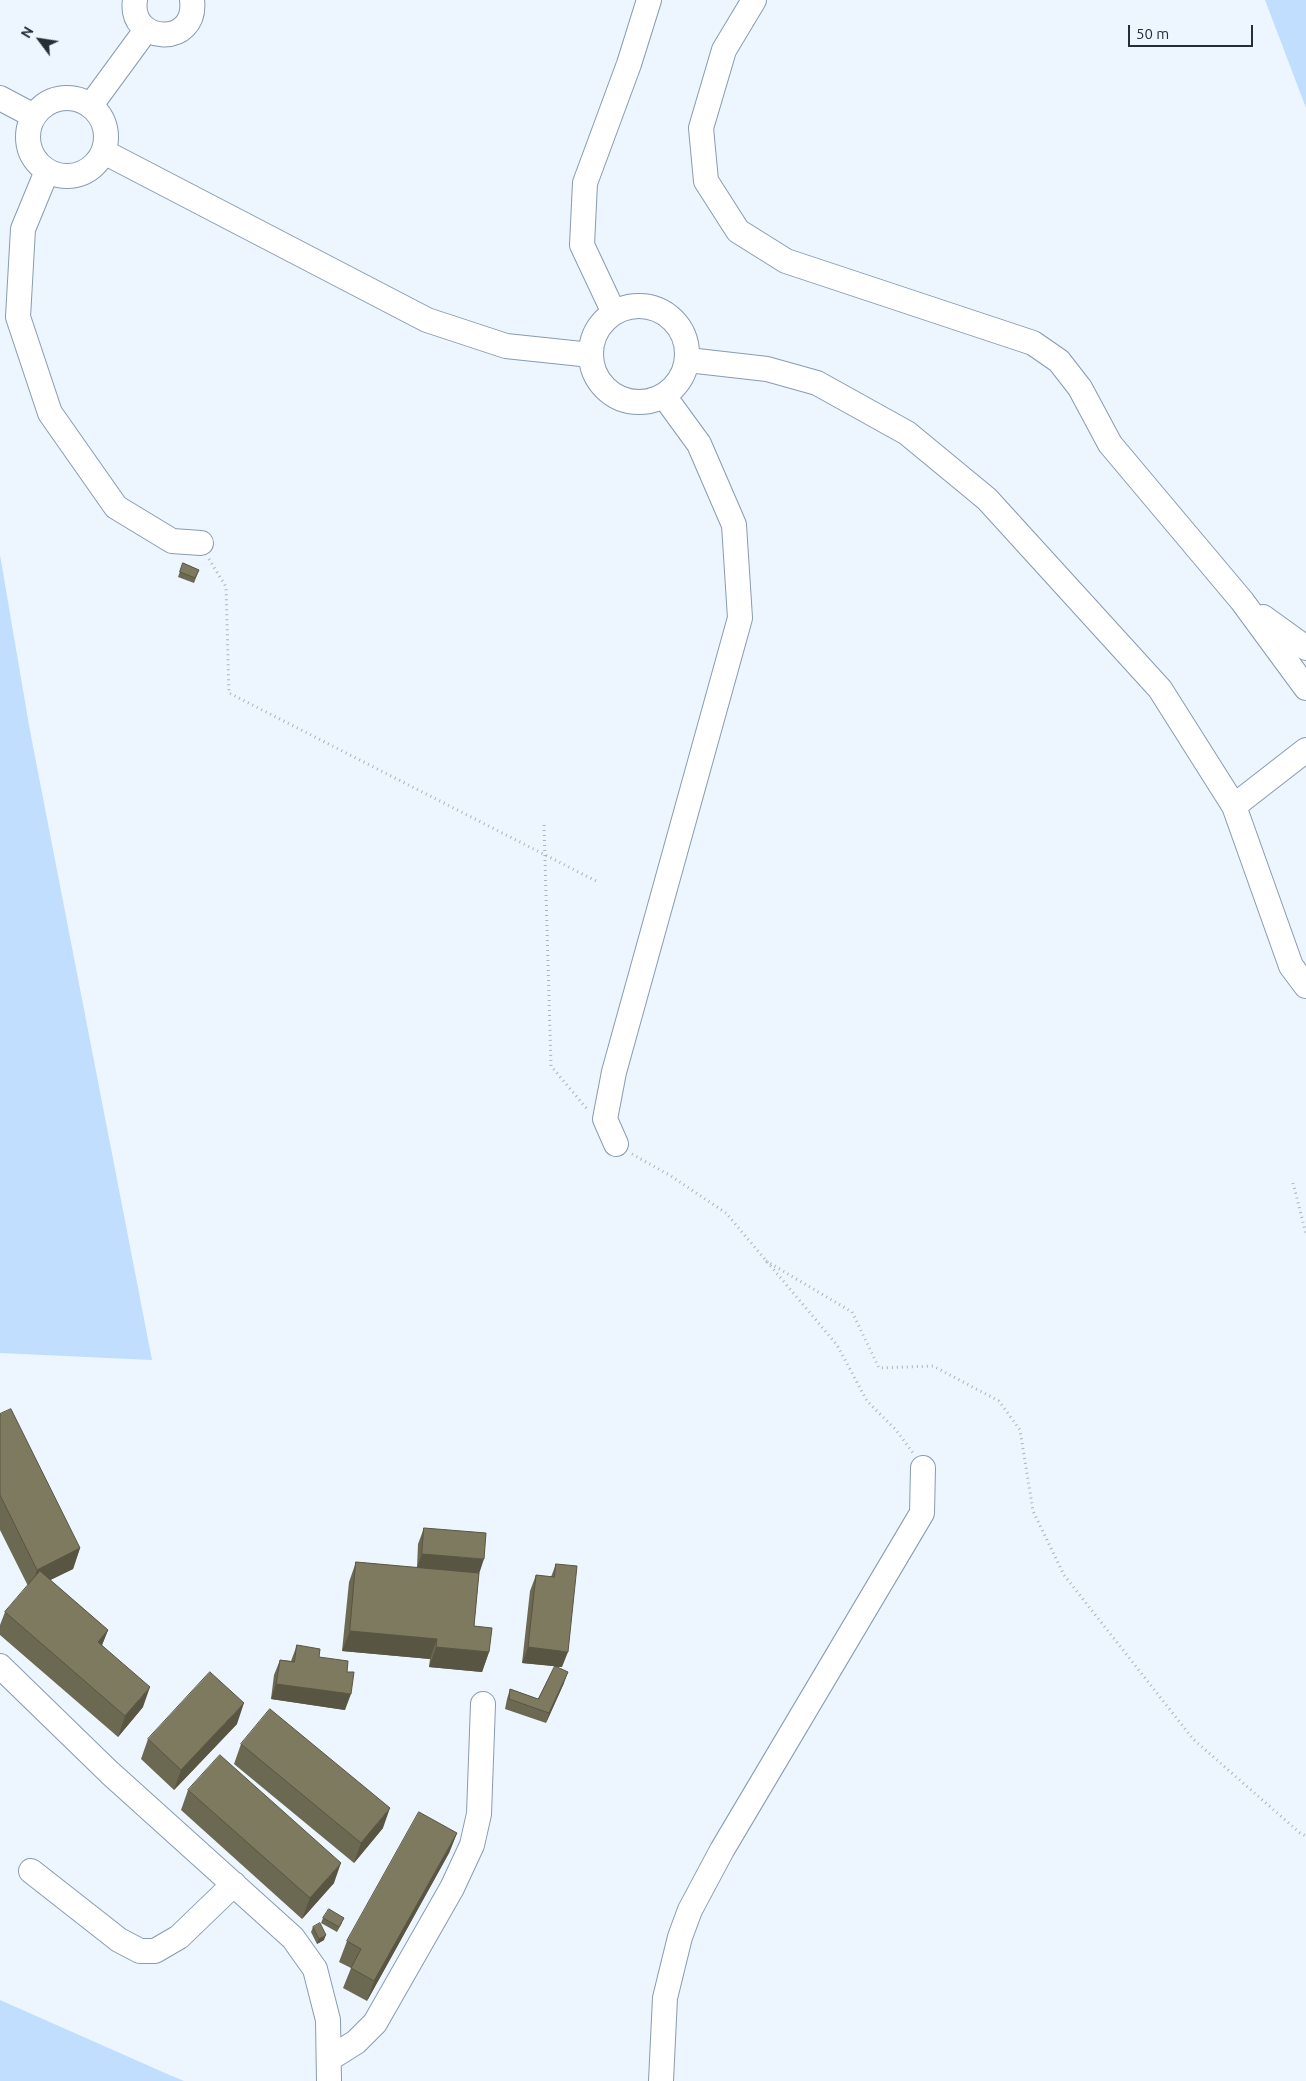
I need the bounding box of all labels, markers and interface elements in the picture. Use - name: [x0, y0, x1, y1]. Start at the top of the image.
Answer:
- north arrow: [15, 15, 65, 65]
- scale bar: [1131, 15, 1256, 47]
- text: N: [18, 24, 37, 41]
- text: 50 m: [1136, 25, 1169, 42]

